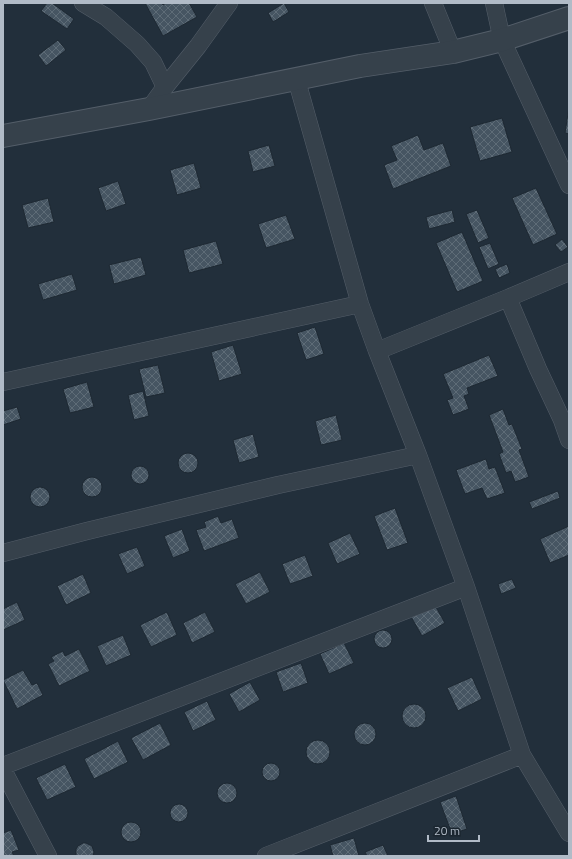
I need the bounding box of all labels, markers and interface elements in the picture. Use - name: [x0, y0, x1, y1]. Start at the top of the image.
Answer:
- scale bar: [428, 817, 479, 843]
- text: 20 m: [434, 821, 460, 840]

